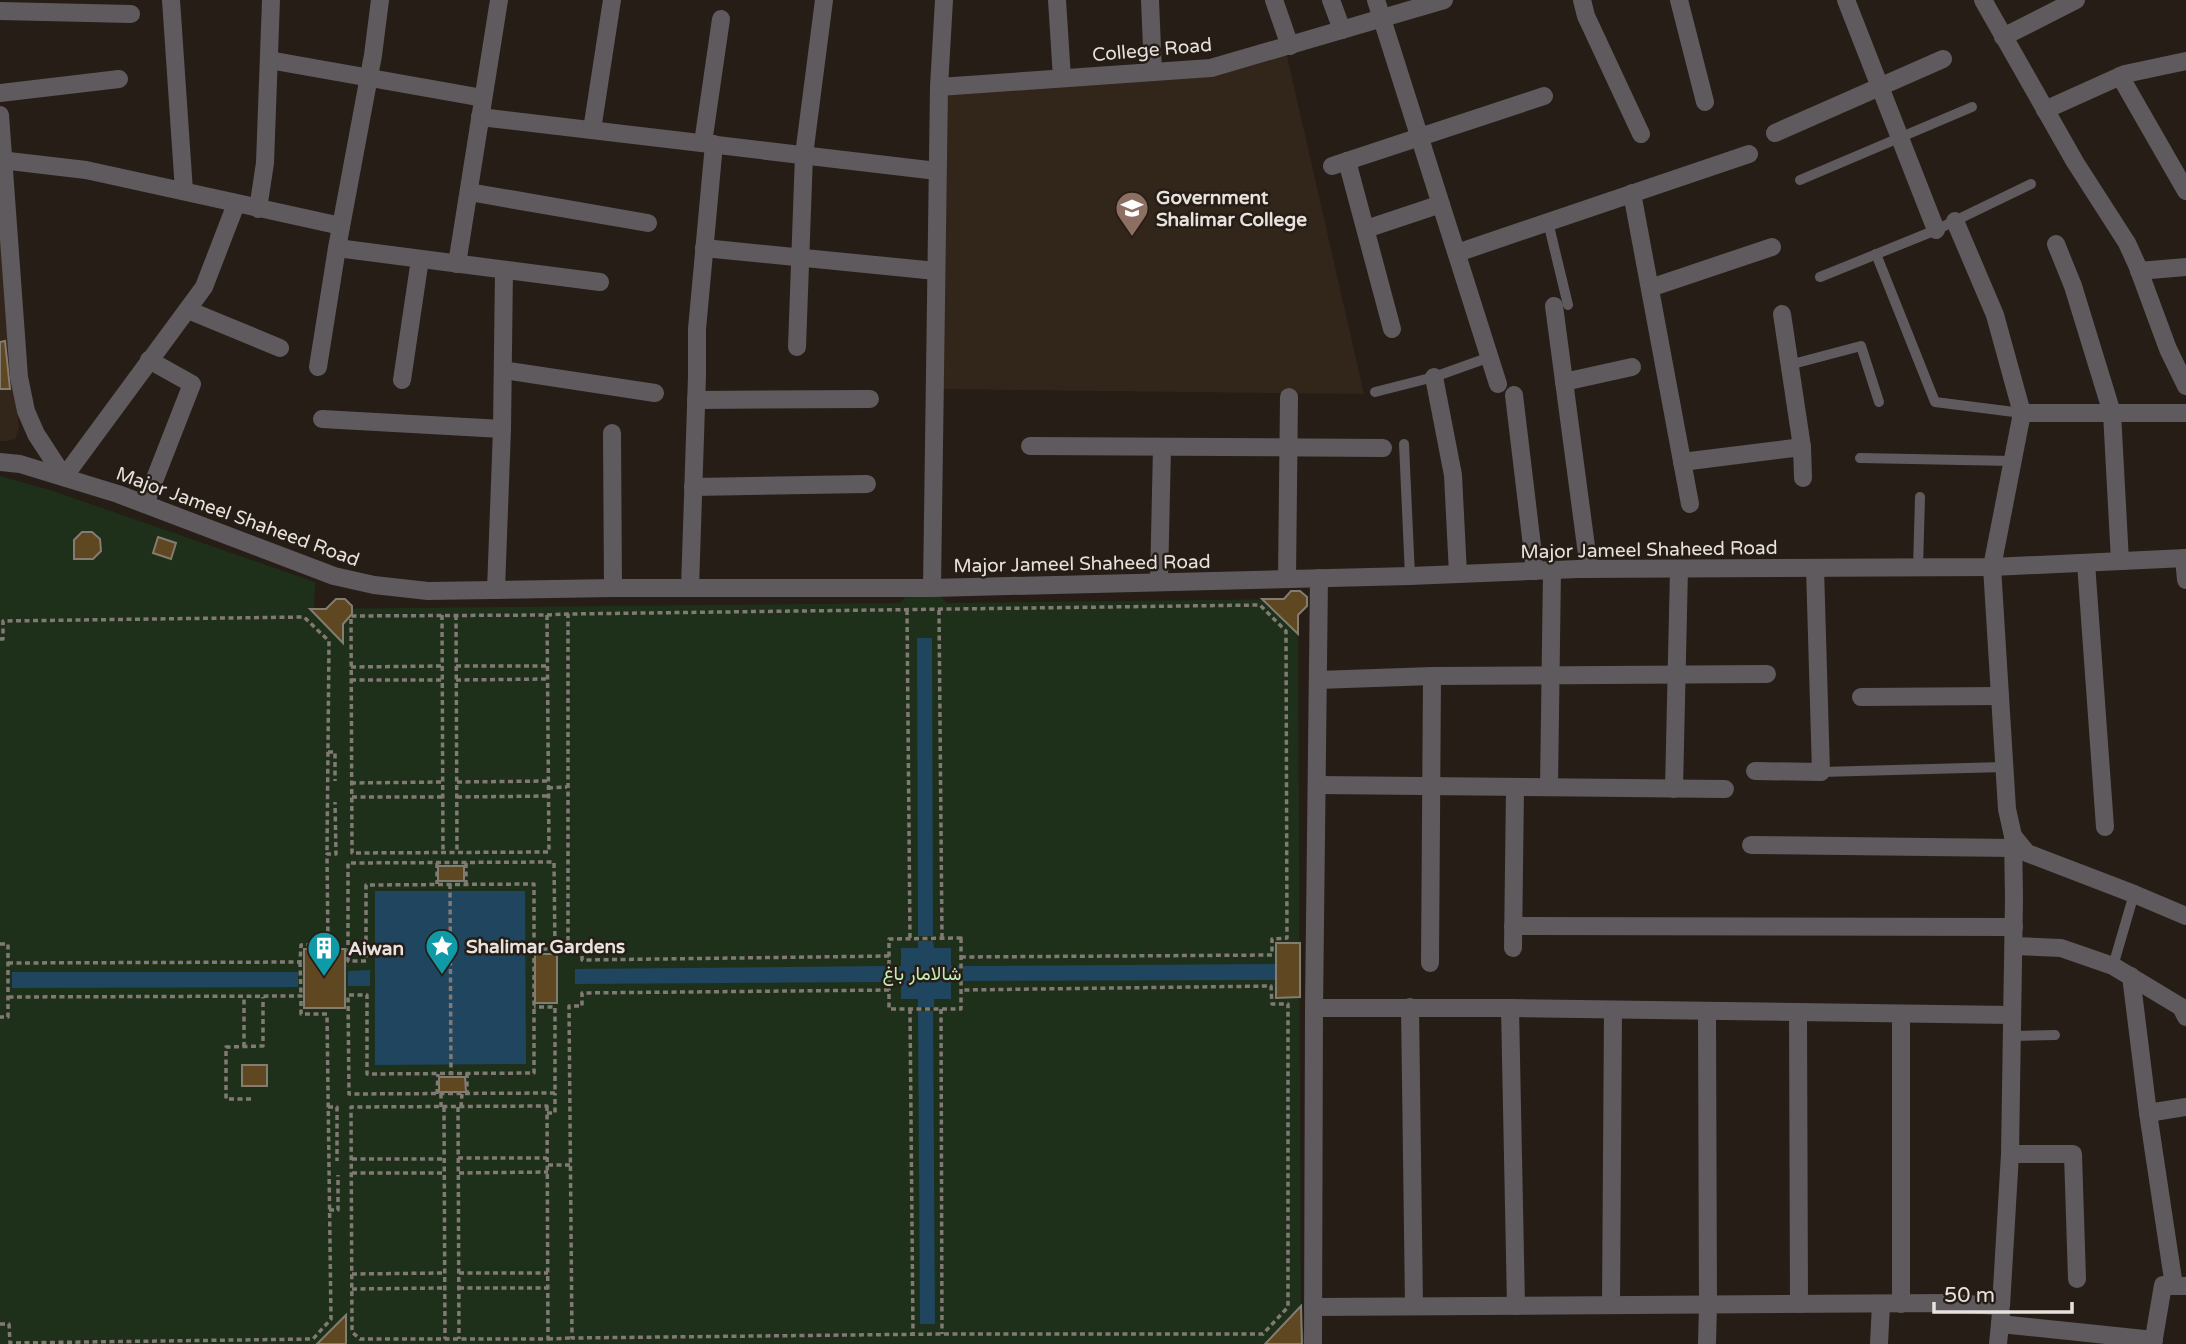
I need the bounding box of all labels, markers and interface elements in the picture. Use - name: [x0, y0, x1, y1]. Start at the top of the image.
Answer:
- street label: College Road: [1091, 34, 1213, 66]
- place label: Government Shalimar College: [1156, 187, 1307, 232]
- school or university icon: Government Shalimar College: [1113, 189, 1151, 238]
- street label: Major Jameel Shaheed Road: [113, 463, 362, 571]
- street label: Major Jameel Shaheed Road: [1520, 537, 1778, 563]
- street label: Major Jameel Shaheed Road: [953, 551, 1211, 577]
- place icon: Shalimar Gardens: [423, 927, 461, 976]
- building icon: Aiwan: [305, 929, 343, 978]
- place label: Shalimar Gardens: [466, 936, 625, 958]
- place label: Aiwan: [348, 938, 404, 960]
- park label: شالامار باغ: [883, 963, 961, 986]
- scale bar: [1934, 1270, 2072, 1314]
- text: 50 m: [1944, 1283, 1995, 1308]

